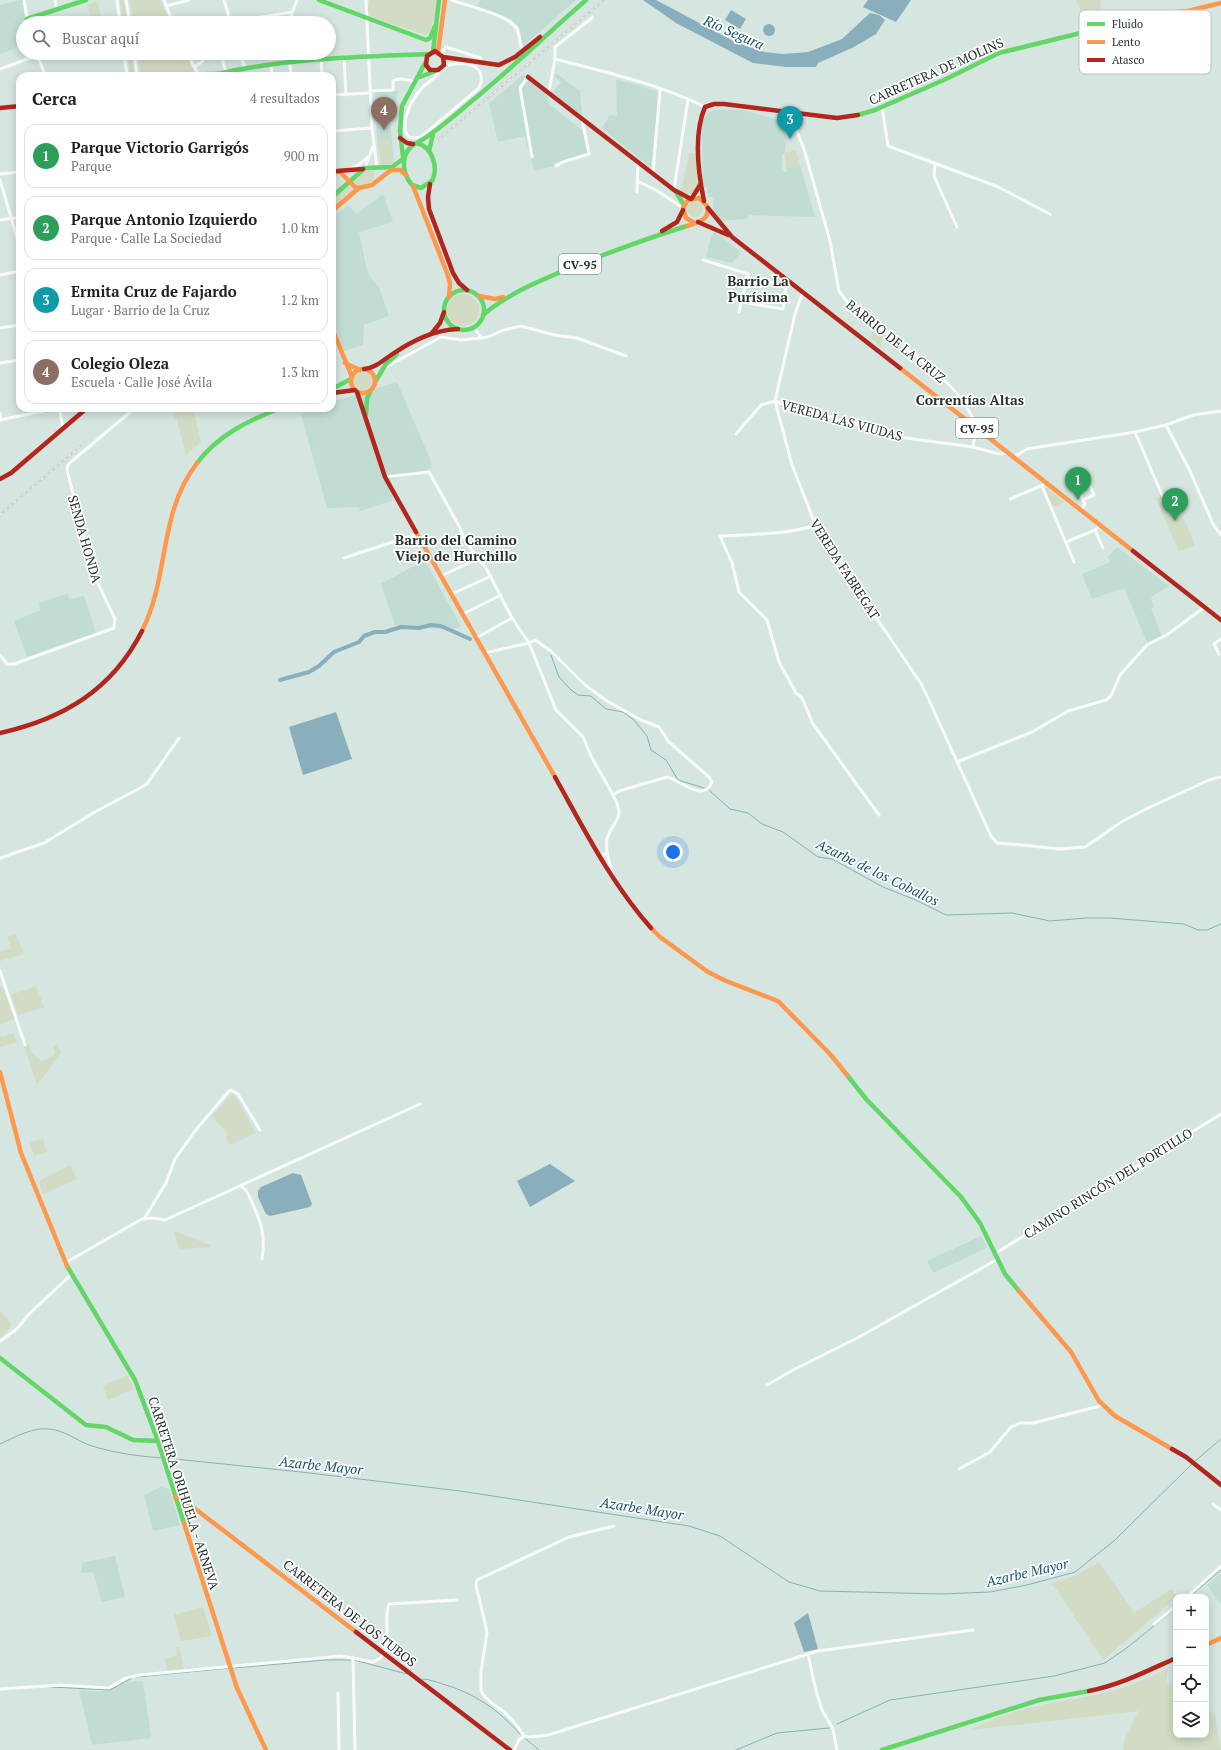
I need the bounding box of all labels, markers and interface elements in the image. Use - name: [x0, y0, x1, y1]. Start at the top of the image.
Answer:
- water label: Río Segura: [700, 10, 767, 54]
- legend: [1079, 10, 1211, 74]
- search box: [16, 16, 336, 60]
- text: Fluido: [1112, 17, 1143, 31]
- icon: search: [30, 27, 52, 49]
- text: Buscar aquí: [62, 28, 139, 48]
- street label: CARRETERA DE MOLINS: [866, 33, 1006, 109]
- text: Lento: [1112, 35, 1140, 49]
- text: Atasco: [1112, 53, 1144, 67]
- text: Cerca: [32, 87, 77, 110]
- text: 4 resultados: [250, 89, 320, 107]
- pin: 4: [371, 97, 397, 130]
- pin: 3: [777, 106, 803, 139]
- text: Parque Victorio Garrigós: [71, 137, 249, 157]
- text: 1: [42, 147, 50, 165]
- text: 900 m: [284, 147, 319, 165]
- text: Parque: [71, 157, 111, 175]
- text: Parque Antonio Izquierdo: [71, 209, 257, 229]
- text: 2: [42, 219, 50, 237]
- text: 1.0 km: [280, 219, 319, 237]
- text: Parque · Calle La Sociedad: [71, 229, 222, 247]
- road number: CV-95: [559, 254, 601, 274]
- district label: Barrio La Purísima: [727, 271, 789, 306]
- text: Ermita Cruz de Fajardo: [71, 281, 237, 301]
- text: 3: [42, 291, 50, 309]
- text: 1.2 km: [280, 291, 319, 309]
- street label: BARRIO DE LA CRUZ: [843, 295, 949, 387]
- text: Lugar · Barrio de la Cruz: [71, 301, 210, 319]
- text: Colegio Oleza: [71, 353, 169, 373]
- text: 4: [42, 363, 50, 381]
- text: 1.3 km: [280, 363, 319, 381]
- text: Escuela · Calle José Ávila: [71, 373, 212, 391]
- district label: Correntías Altas: [916, 390, 1024, 409]
- street label: VEREDA LAS VIUDAS: [779, 395, 905, 445]
- road number: CV-95: [956, 418, 998, 438]
- pin: 1: [1065, 467, 1091, 500]
- pin: 2: [1162, 488, 1188, 521]
- street label: SENDA HONDA: [64, 493, 106, 585]
- street label: VEREDA FABREGAT: [806, 515, 884, 623]
- district label: Barrio del Camino Viejo de Hurchillo: [395, 530, 517, 565]
- water label: Azarbe de los Coballos: [813, 834, 943, 910]
- your location: [663, 842, 683, 862]
- street label: CAMINO RINCÓN DEL PORTILLO: [1020, 1123, 1196, 1243]
- street label: CARRETERA ORIHUELA - ARNEVA: [144, 1394, 224, 1592]
- water label: Azarbe Mayor: [277, 1451, 364, 1479]
- water label: Azarbe Mayor: [598, 1492, 685, 1524]
- water label: Azarbe Mayor: [983, 1553, 1071, 1591]
- street label: CARRETERA DE LOS TUBOS: [280, 1555, 420, 1671]
- map controls: [1173, 1594, 1209, 1738]
- button: +: [1173, 1594, 1209, 1630]
- button: −: [1173, 1630, 1209, 1666]
- button: locate: [1173, 1666, 1209, 1702]
- button: layers: [1173, 1702, 1209, 1738]

